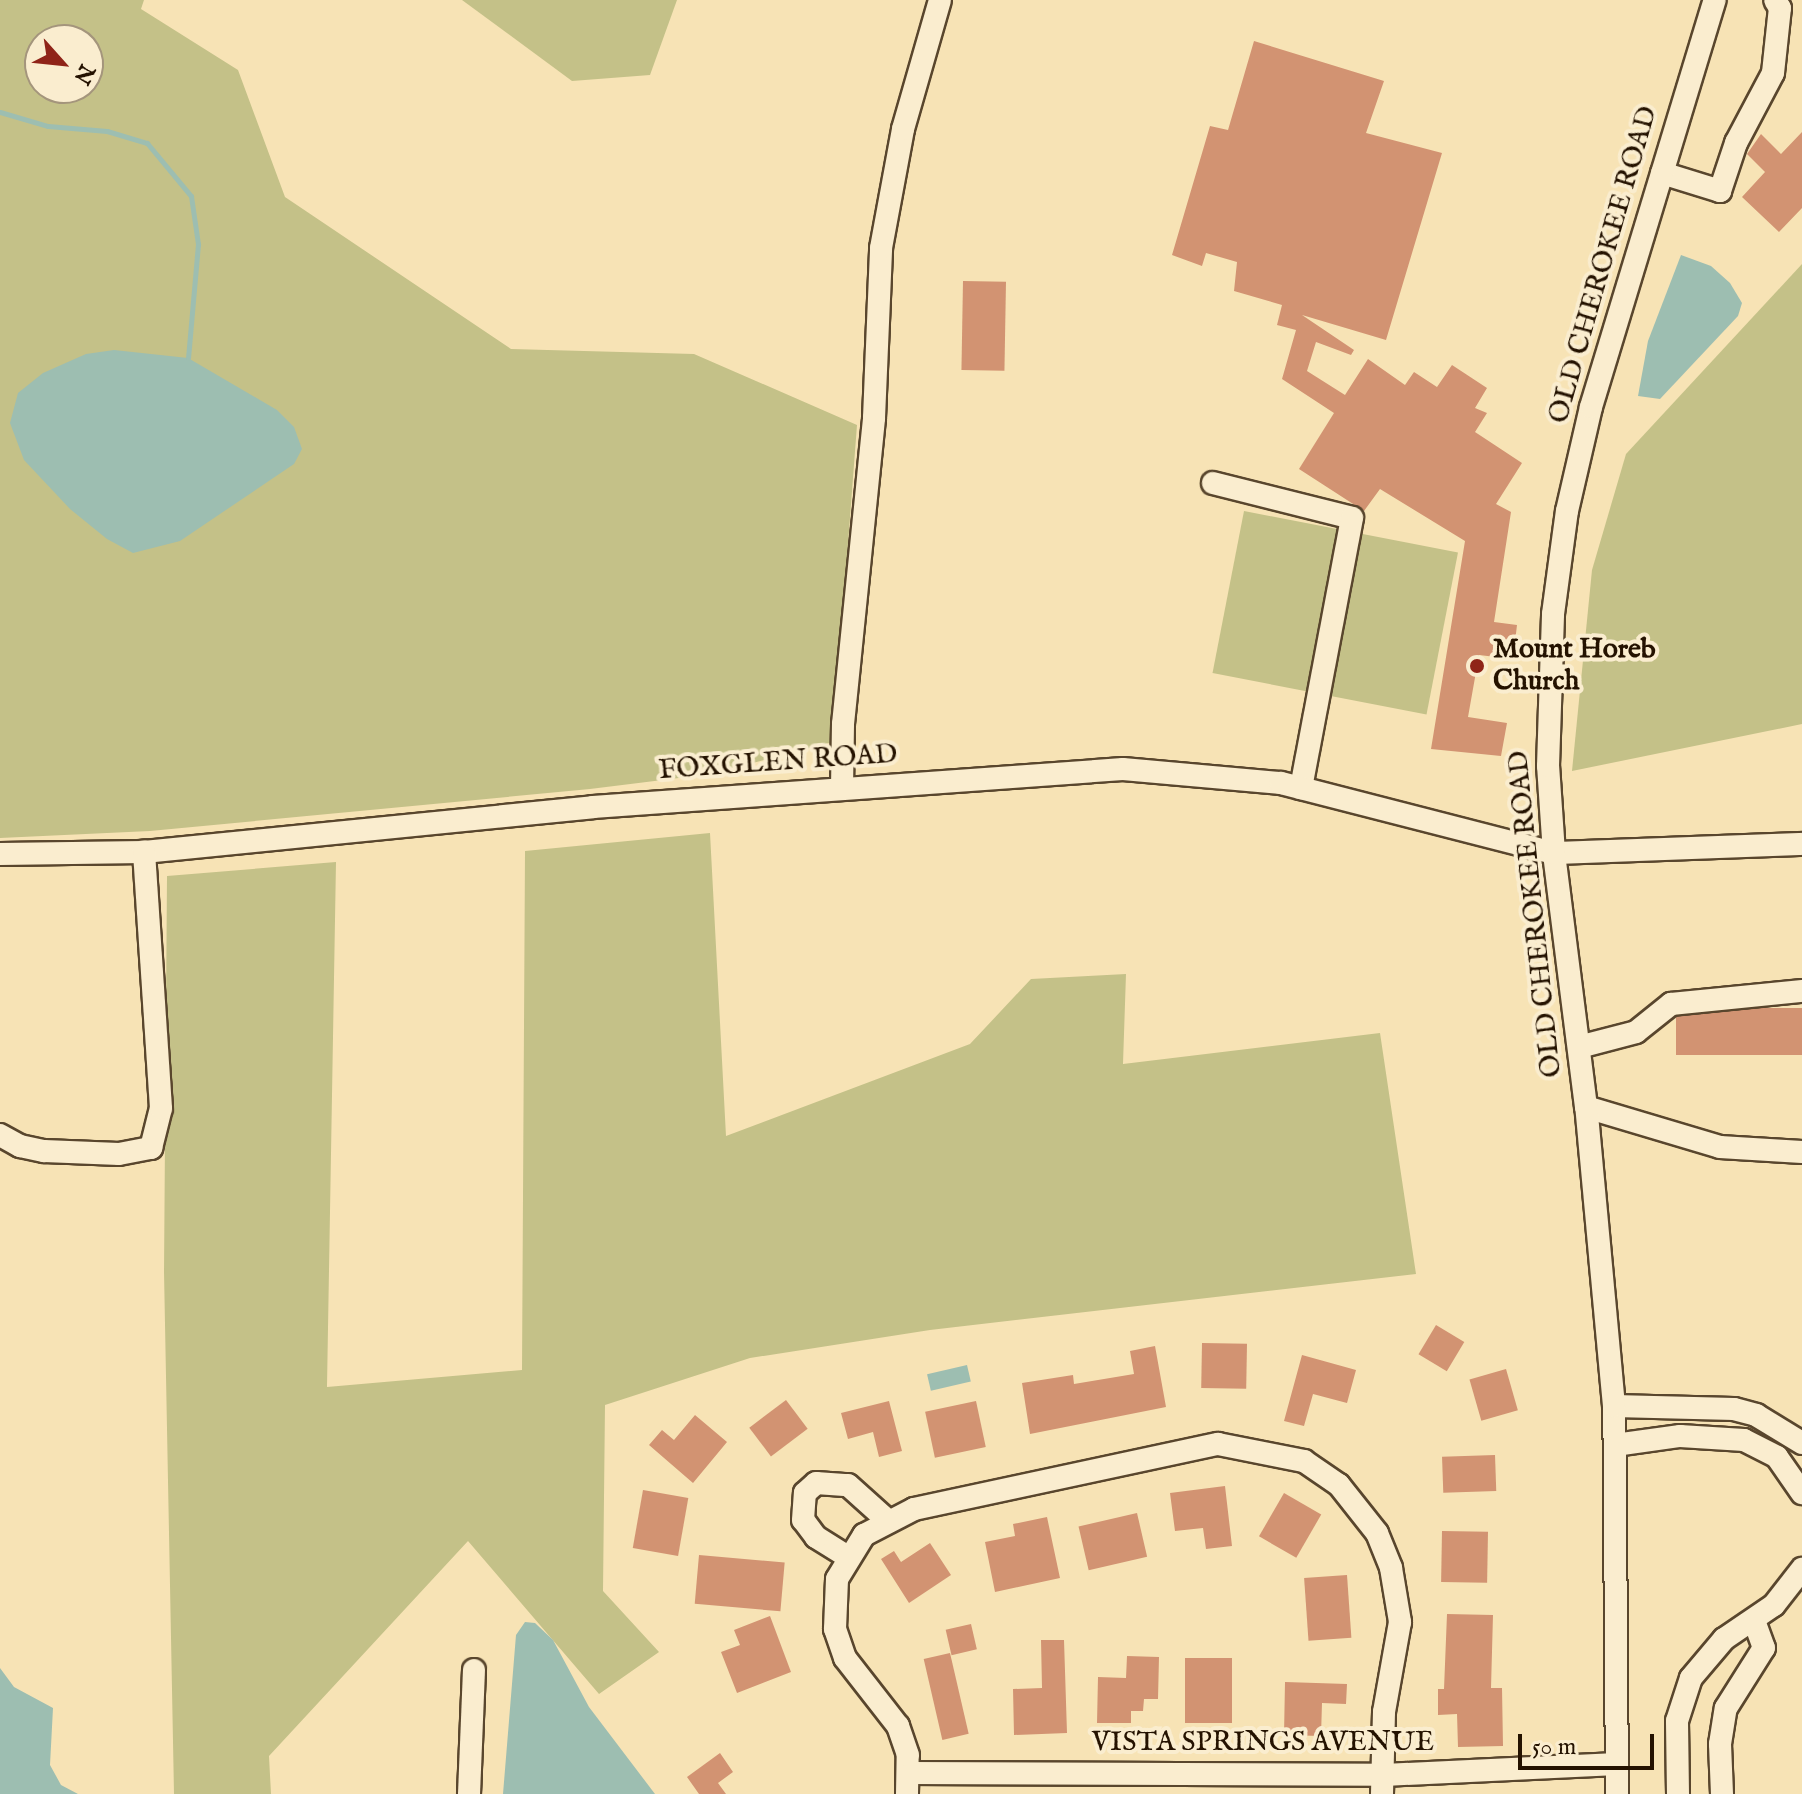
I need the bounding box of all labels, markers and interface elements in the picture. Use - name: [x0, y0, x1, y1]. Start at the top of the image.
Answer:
- north arrow: [24, 24, 104, 104]
- text: N: [67, 59, 100, 89]
- street label: OLD CHEROKEE ROAD: [1543, 103, 1665, 427]
- place label: Mount Horeb Church: [1493, 633, 1656, 699]
- marker: Mount Horeb Church: [1468, 657, 1486, 675]
- street label: FOXGLEN ROAD: [658, 738, 898, 788]
- street label: OLD CHEROKEE ROAD: [1502, 749, 1570, 1079]
- scale bar: [1522, 1718, 1658, 1768]
- street label: VISTA SPRINGS AVENUE: [1092, 1726, 1434, 1760]
- text: 50 m: [1532, 1732, 1576, 1763]

